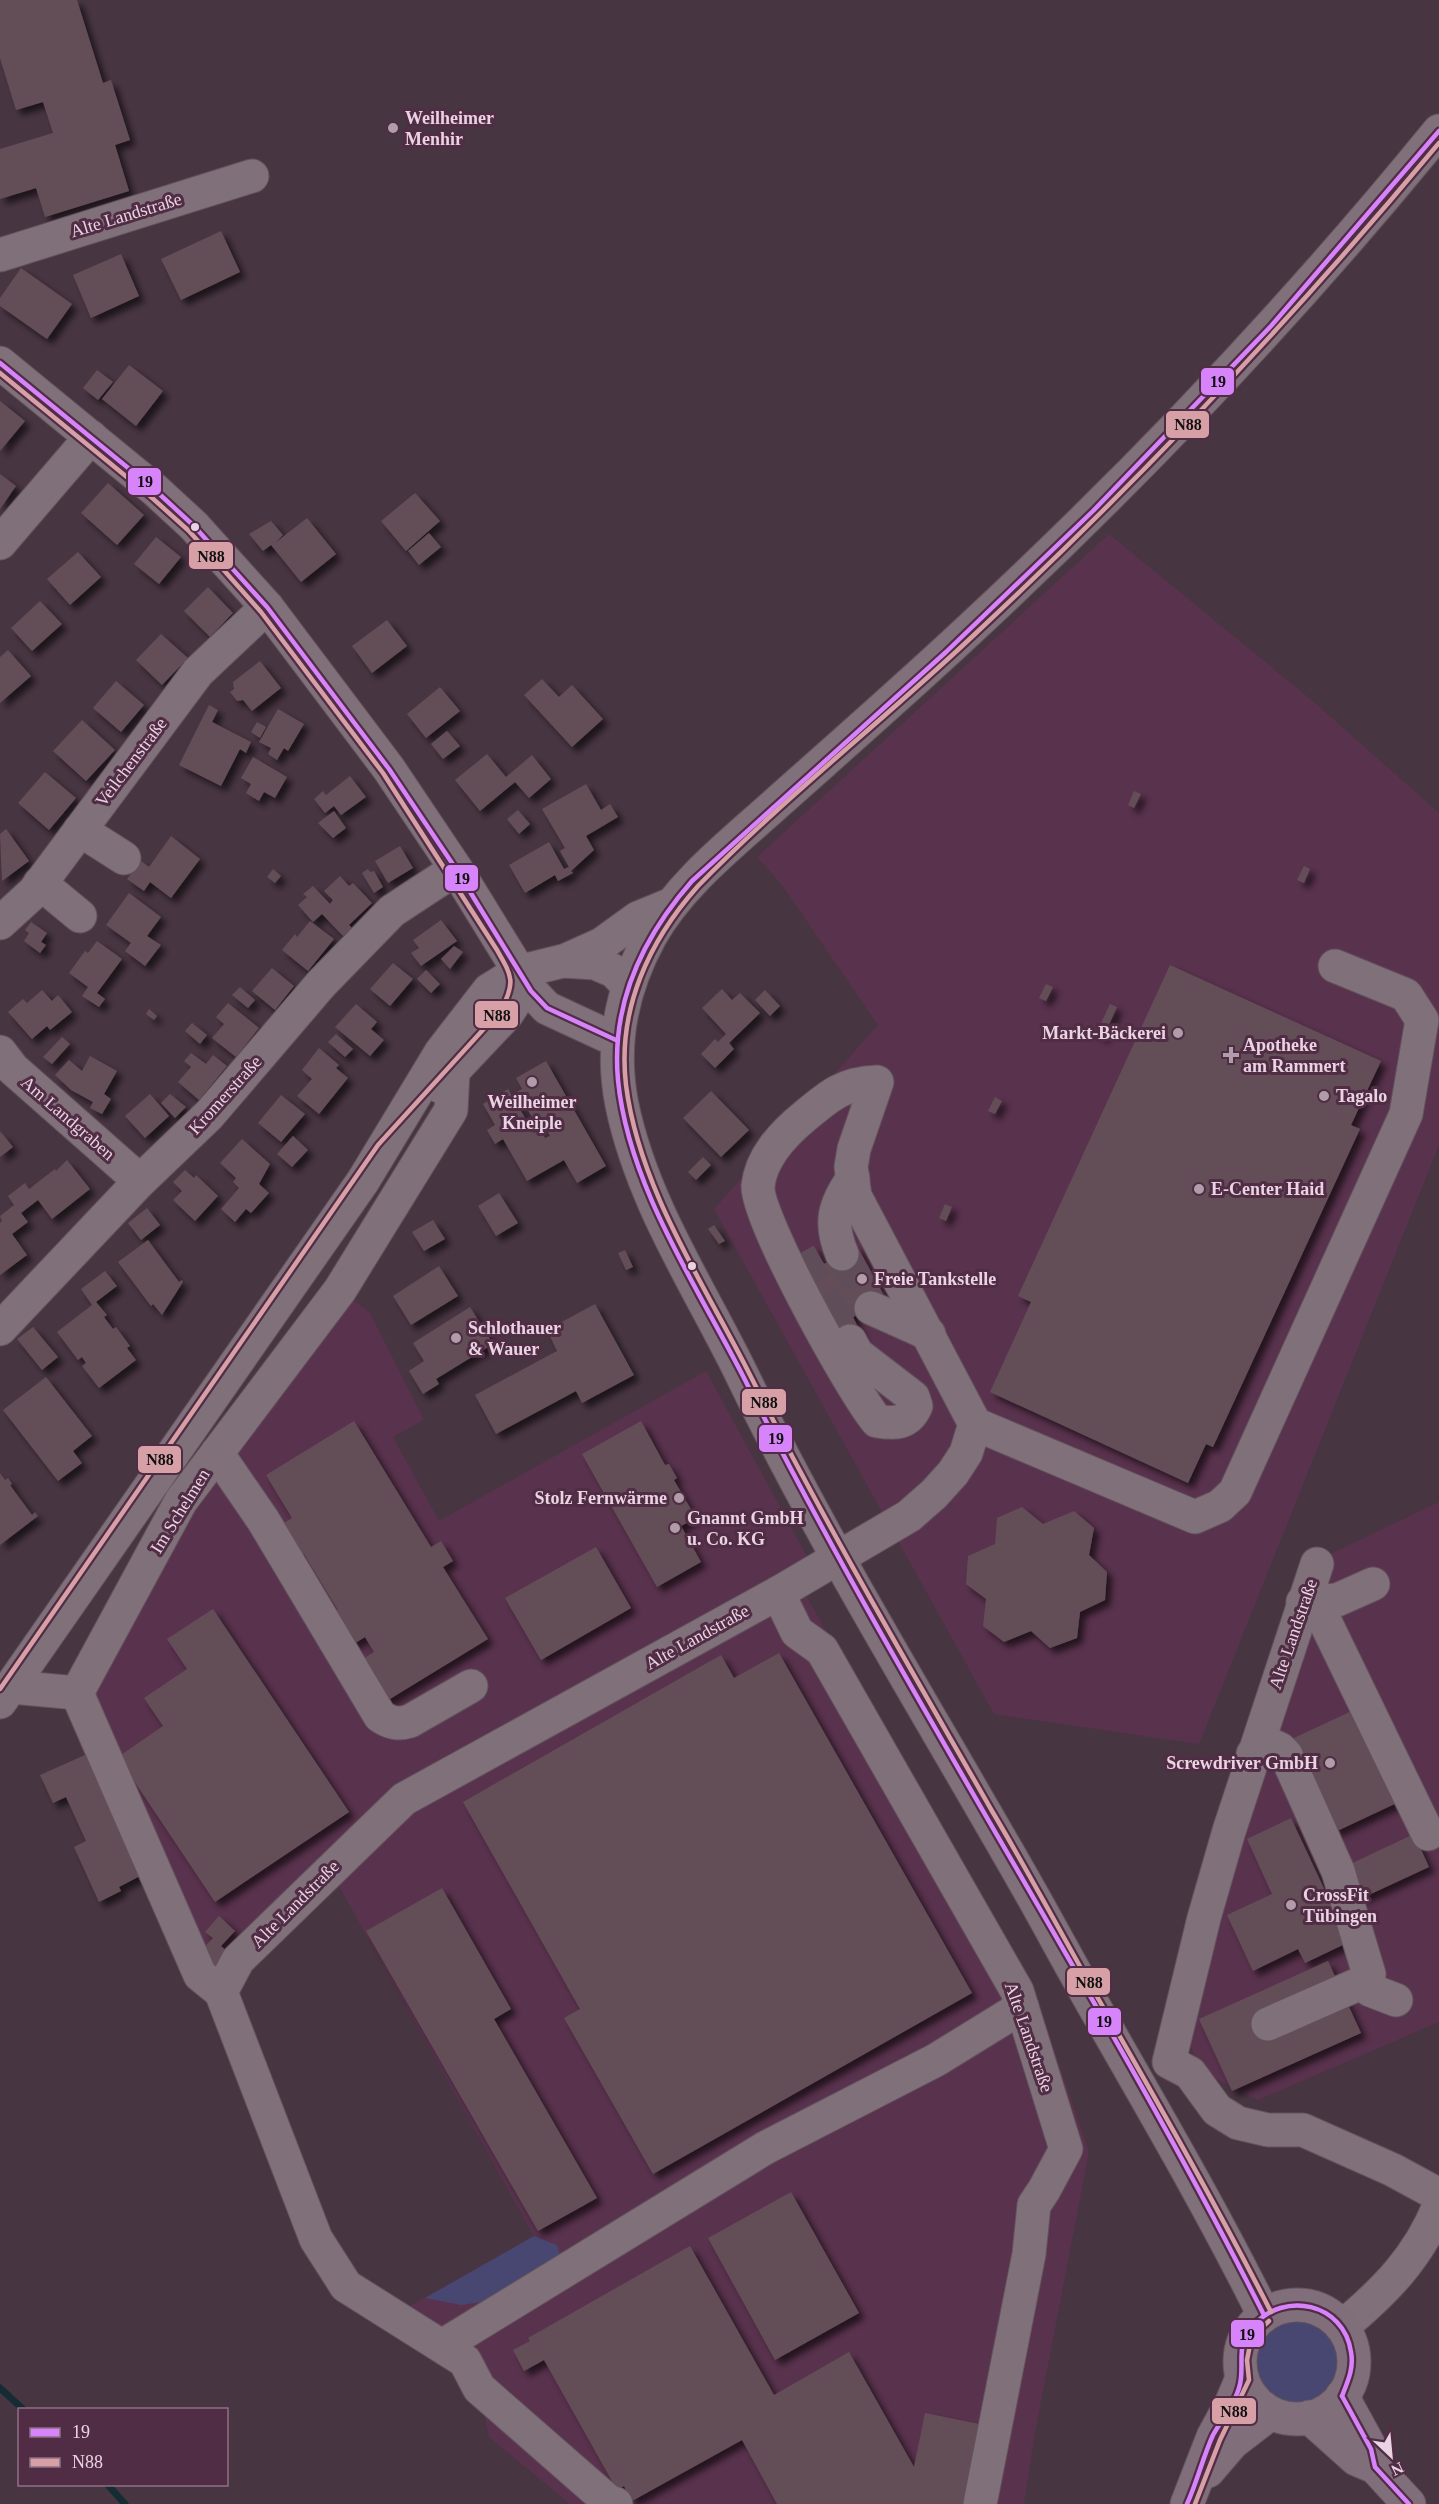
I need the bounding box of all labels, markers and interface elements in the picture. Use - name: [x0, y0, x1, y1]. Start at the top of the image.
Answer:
- place label: Weilheimer Menhir: [405, 108, 494, 149]
- marker: Weilheimer Menhir: [386, 121, 400, 135]
- street label: Alte Landstraße: [68, 189, 184, 241]
- line badge: 19: [1200, 367, 1235, 396]
- text: 19: [1210, 373, 1226, 390]
- line badge: N88: [1165, 410, 1210, 439]
- text: N88: [1174, 416, 1202, 433]
- line badge: 19: [127, 467, 162, 496]
- text: 19: [137, 473, 153, 490]
- unlabelled marker: [189, 521, 201, 533]
- line badge: N88: [188, 541, 234, 570]
- text: N88: [197, 548, 225, 565]
- street label: Veilchenstraße: [91, 714, 171, 810]
- line badge: 19: [444, 864, 479, 892]
- text: 19: [454, 870, 470, 887]
- line badge: N88: [474, 1000, 519, 1029]
- text: N88: [483, 1007, 511, 1024]
- place label: Markt-Bäckerei: [1042, 1023, 1166, 1043]
- marker: Markt-Bäckerei: [1171, 1026, 1185, 1040]
- place label: Apotheke am Rammert: [1243, 1035, 1345, 1076]
- marker: Apotheke am Rammert: [1224, 1048, 1238, 1062]
- street label: Kromerstraße: [184, 1052, 266, 1138]
- street label: Am Landgraben: [17, 1072, 119, 1164]
- marker: Weilheimer Kneiple: [525, 1075, 539, 1089]
- place label: Tagalo: [1336, 1086, 1387, 1106]
- marker: Tagalo: [1317, 1089, 1331, 1103]
- place label: Weilheimer Kneiple: [488, 1092, 576, 1133]
- place label: E-Center Haid: [1211, 1179, 1324, 1199]
- marker: E-Center Haid: [1192, 1182, 1206, 1196]
- unlabelled marker: [686, 1260, 698, 1272]
- place label: Freie Tankstelle: [874, 1269, 996, 1289]
- marker: Freie Tankstelle: [855, 1272, 869, 1286]
- place label: Schlothauer & Wauer: [468, 1318, 561, 1359]
- marker: Schlothauer & Wauer: [449, 1331, 463, 1345]
- line badge: N88: [741, 1388, 787, 1416]
- text: N88: [750, 1394, 778, 1411]
- line badge: 19: [758, 1424, 793, 1453]
- text: 19: [768, 1430, 784, 1447]
- line badge: N88: [137, 1445, 182, 1474]
- text: N88: [146, 1451, 174, 1468]
- street label: Im Schelmen: [146, 1465, 214, 1557]
- place label: Stolz Fernwärme: [535, 1488, 667, 1508]
- marker: Stolz Fernwärme: [672, 1491, 686, 1505]
- place label: Gnannt GmbH u. Co. KG: [687, 1508, 804, 1549]
- marker: Gnannt GmbH u. Co. KG: [668, 1521, 682, 1535]
- street label: Alte Landstraße: [1265, 1576, 1321, 1692]
- street label: Alte Landstraße: [642, 1600, 752, 1674]
- place label: Screwdriver GmbH: [1166, 1753, 1318, 1773]
- marker: Screwdriver GmbH: [1323, 1756, 1337, 1770]
- street label: Alte Landstraße: [247, 1856, 343, 1952]
- place label: CrossFit Tübingen: [1303, 1885, 1377, 1926]
- marker: CrossFit Tübingen: [1284, 1898, 1298, 1912]
- line badge: N88: [1066, 1967, 1111, 1996]
- text: N88: [1075, 1974, 1103, 1991]
- street label: Alte Landstraße: [1001, 1979, 1057, 2095]
- line badge: 19: [1087, 2007, 1122, 2036]
- text: 19: [1096, 2013, 1112, 2030]
- line badge: 19: [1230, 2319, 1265, 2348]
- text: 19: [1239, 2326, 1255, 2343]
- line badge: N88: [1211, 2397, 1257, 2425]
- text: N88: [1220, 2403, 1248, 2420]
- legend: [18, 2408, 228, 2486]
- text: 19: [72, 2422, 90, 2442]
- north arrow: [1361, 2426, 1421, 2486]
- text: N88: [72, 2452, 103, 2472]
- text: N: [1388, 2459, 1406, 2479]

